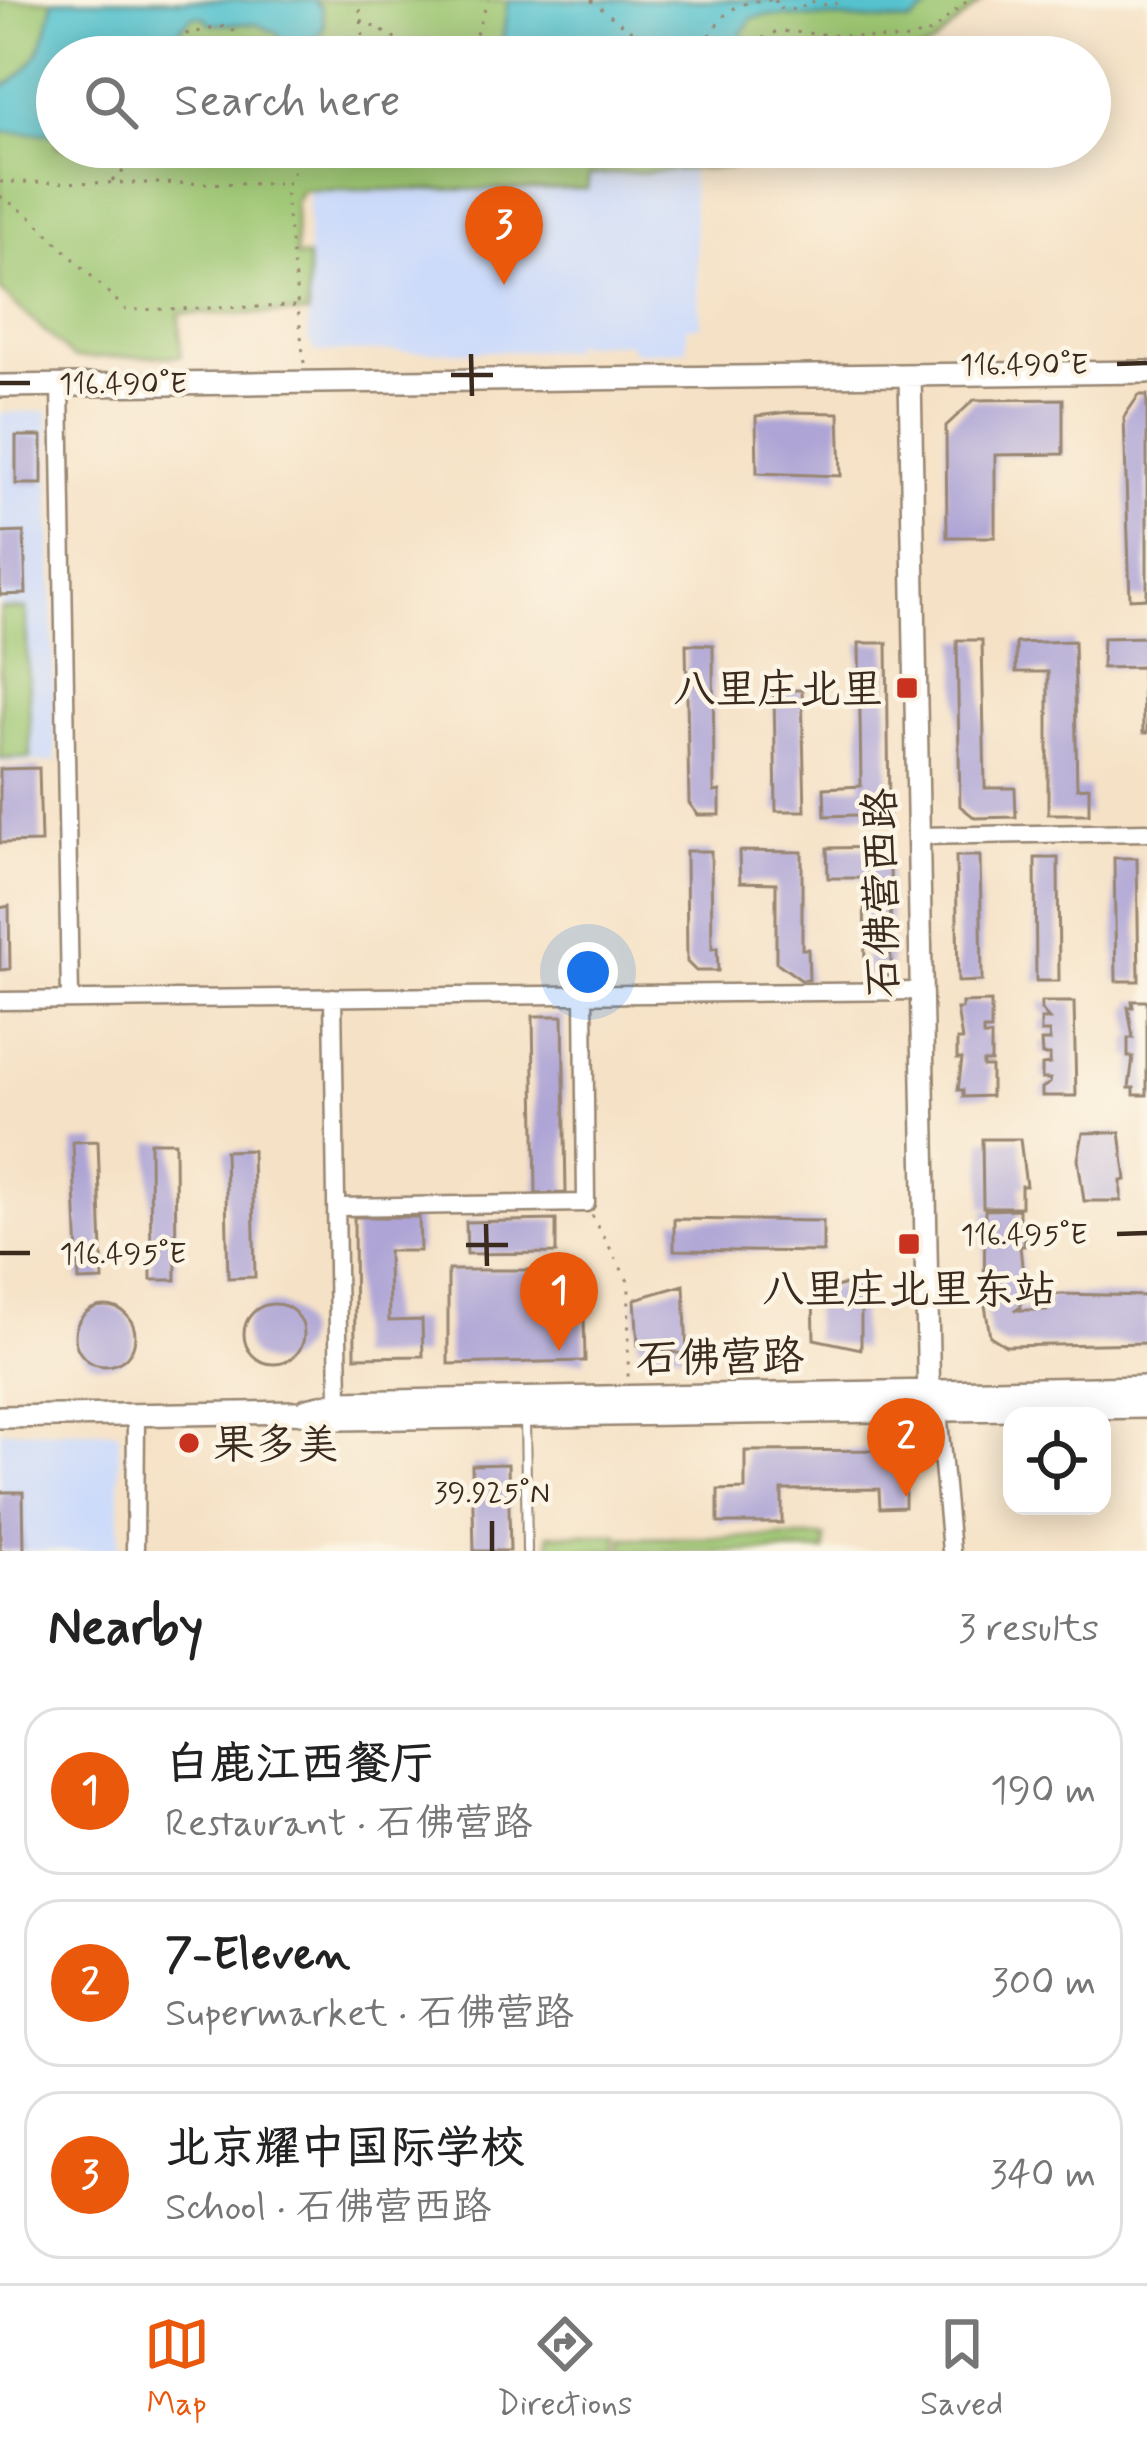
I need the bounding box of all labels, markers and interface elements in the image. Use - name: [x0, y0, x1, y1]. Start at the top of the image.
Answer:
- search box: [36, 36, 1111, 168]
- icon: search: [78, 69, 144, 135]
- text: Search here: [174, 73, 401, 132]
- pin: 3: [465, 186, 543, 285]
- text: 116.490°E: [960, 346, 1088, 385]
- text: 116.490°E: [59, 365, 187, 404]
- place label: 八里庄北里: [673, 664, 883, 719]
- marker: 八里庄北里: [894, 675, 920, 701]
- street label: 石佛营西路: [854, 787, 913, 998]
- your location: [558, 942, 618, 1002]
- text: 116.495°E: [960, 1216, 1088, 1255]
- marker: 八里庄北里东站: [896, 1231, 922, 1257]
- text: 116.495°E: [59, 1235, 187, 1274]
- pin: 1: [520, 1252, 598, 1351]
- place label: 八里庄北里东站: [762, 1264, 1056, 1319]
- street label: 石佛营路: [636, 1331, 805, 1388]
- pin: 2: [867, 1398, 945, 1497]
- map controls: [1003, 1407, 1111, 1515]
- button: locate: [1003, 1407, 1111, 1515]
- place label: 果多美: [213, 1419, 339, 1474]
- marker: 果多美: [176, 1430, 202, 1456]
- text: 39.925°N: [434, 1474, 550, 1513]
- text: Nearby: [48, 1596, 203, 1662]
- text: 3 results: [958, 1604, 1099, 1655]
- text: 白鹿江西餐厅: [165, 1736, 435, 1795]
- text: 1: [81, 1766, 99, 1817]
- text: 190 m: [990, 1766, 1096, 1817]
- text: Restaurant · 石佛营路: [165, 1799, 532, 1850]
- text: 7-Eleven: [165, 1926, 350, 1985]
- text: 2: [80, 1958, 100, 2009]
- text: 300 m: [991, 1958, 1096, 2009]
- text: Supermarket · 石佛营路: [165, 1989, 574, 2040]
- text: 北京耀中国际学校: [165, 2120, 525, 2179]
- text: 3: [81, 2150, 99, 2201]
- text: 340 m: [990, 2150, 1096, 2201]
- text: School · 石佛营西路: [165, 2183, 491, 2234]
- tab: Map: [144, 2311, 210, 2427]
- tab: Directions: [497, 2311, 633, 2427]
- tab: Saved: [920, 2311, 1003, 2427]

